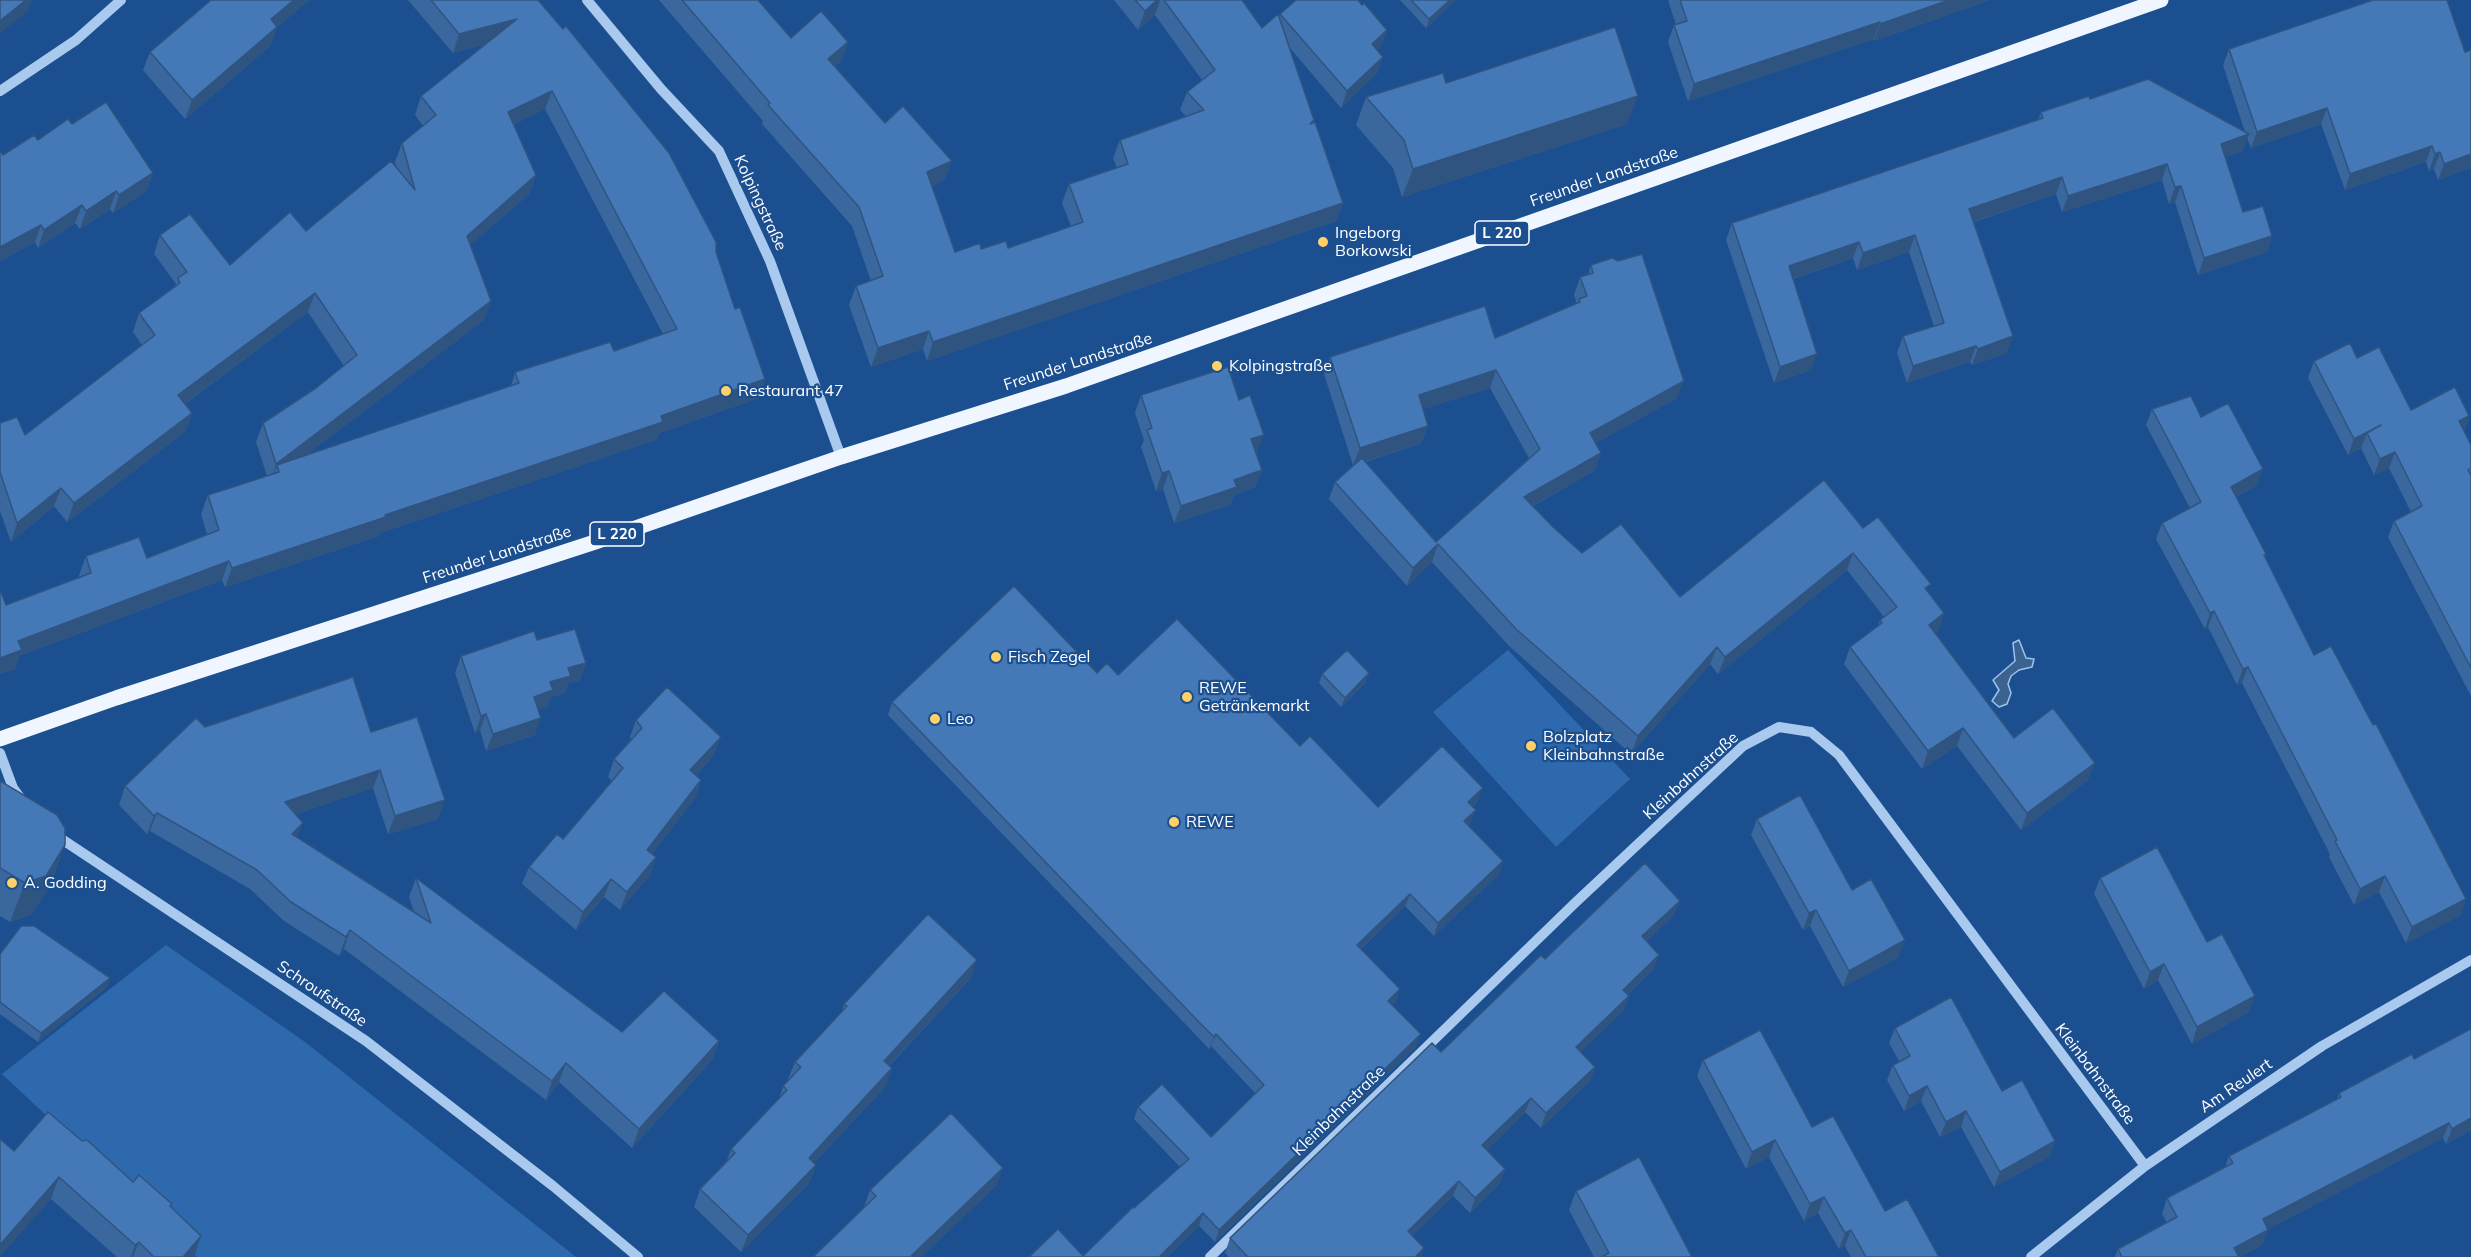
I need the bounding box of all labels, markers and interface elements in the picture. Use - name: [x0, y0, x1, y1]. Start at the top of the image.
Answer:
- street label: Freunder Landstraße: [1528, 143, 1680, 211]
- street label: Kolpingstraße: [730, 152, 790, 254]
- road number: L 220: [1475, 221, 1529, 245]
- place label: Ingeborg Borkowski: [1335, 223, 1412, 261]
- marker: Ingeborg Borkowski: [1316, 235, 1330, 249]
- street label: Freunder Landstraße: [1001, 329, 1155, 395]
- place label: Kolpingstraße: [1229, 356, 1332, 376]
- marker: Kolpingstraße: [1210, 359, 1224, 373]
- place label: Restaurant 47: [738, 381, 844, 401]
- marker: Restaurant 47: [719, 384, 733, 398]
- street label: Freunder Landstraße: [420, 522, 574, 588]
- road number: L 220: [590, 522, 644, 546]
- place label: Fisch Zegel: [1008, 647, 1090, 667]
- marker: Fisch Zegel: [989, 650, 1003, 664]
- place label: REWE Getränkemarkt: [1199, 678, 1310, 716]
- marker: REWE Getränkemarkt: [1180, 690, 1194, 704]
- place label: Leo: [947, 709, 973, 729]
- marker: Leo: [928, 712, 942, 726]
- place label: Bolzplatz Kleinbahnstraße: [1543, 727, 1664, 765]
- street label: Kleinbahnstraße: [1639, 728, 1743, 824]
- marker: Bolzplatz Kleinbahnstraße: [1524, 739, 1538, 753]
- place label: REWE: [1186, 812, 1234, 832]
- marker: REWE: [1167, 815, 1181, 829]
- place label: A. Godding: [24, 873, 107, 893]
- marker: A. Godding: [5, 876, 19, 890]
- street label: Schroufstraße: [273, 957, 371, 1031]
- street label: Kleinbahnstraße: [2051, 1020, 2139, 1128]
- street label: Am Reulert: [2196, 1055, 2276, 1117]
- street label: Kleinbahnstraße: [1289, 1062, 1389, 1160]

